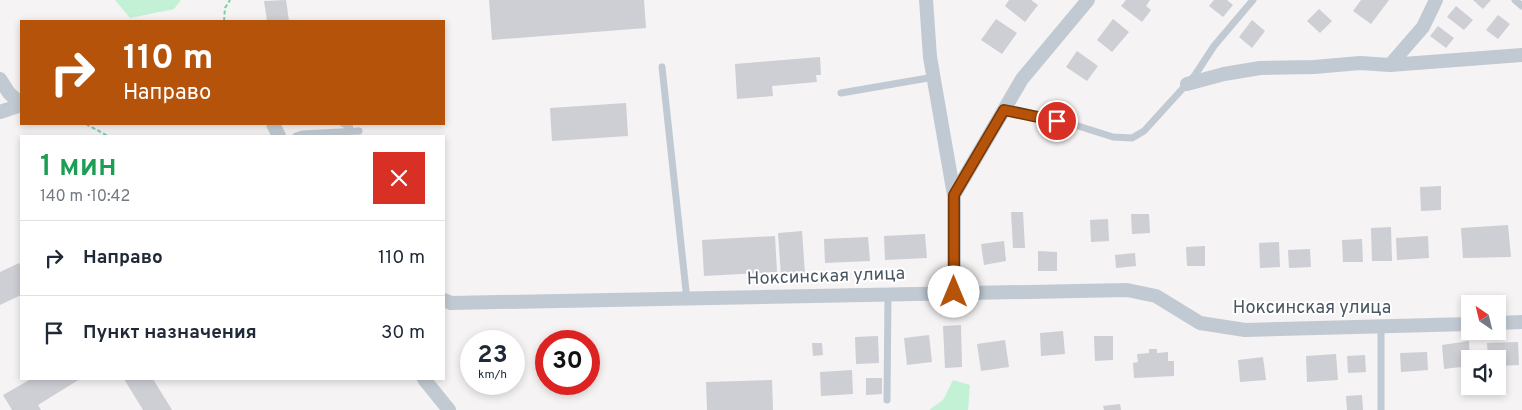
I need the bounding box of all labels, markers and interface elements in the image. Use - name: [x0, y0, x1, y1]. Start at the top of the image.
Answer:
- text: 110 m: [123, 37, 213, 81]
- icon: right: [40, 40, 105, 105]
- text: Направо: [123, 80, 211, 107]
- pin: [1036, 100, 1078, 142]
- icon: arrive: [1043, 107, 1071, 135]
- text: 1 мин: [40, 149, 117, 186]
- button: close: [373, 152, 425, 204]
- text: 140 m · 10:42: [40, 187, 130, 207]
- icon: right: [40, 244, 68, 272]
- text: Направо: [83, 246, 163, 270]
- text: 110 m: [378, 246, 425, 270]
- street label: Ноксинская улица: [746, 263, 906, 291]
- position arrow: [927, 265, 979, 317]
- north arrow: [1461, 295, 1506, 340]
- map controls: [1461, 295, 1506, 395]
- street label: Ноксинская улица: [1233, 297, 1391, 320]
- icon: arrive: [40, 319, 68, 347]
- text: Пункт назначения: [83, 321, 257, 345]
- text: 30 m: [381, 321, 425, 345]
- speed limit sign: 30: [535, 330, 600, 395]
- text: 23: [477, 340, 508, 372]
- button: sound: [1461, 350, 1506, 395]
- text: km/h: [478, 367, 507, 383]

